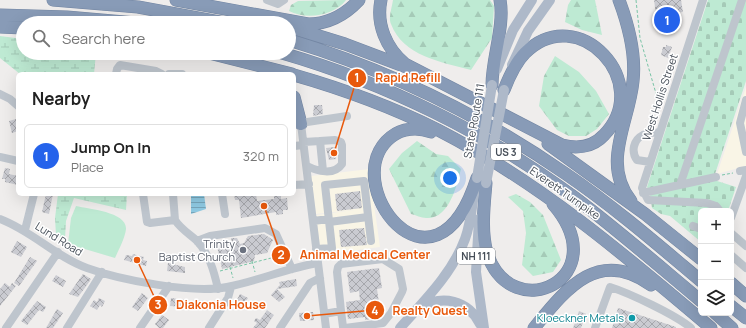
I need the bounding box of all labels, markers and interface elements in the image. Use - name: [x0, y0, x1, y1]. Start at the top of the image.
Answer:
- pin: 1: [654, 5, 680, 35]
- search box: [16, 16, 296, 60]
- icon: search: [30, 27, 52, 49]
- text: Search here: [62, 28, 145, 49]
- street label: West Hollis Street: [638, 52, 681, 142]
- callout: Rapid Refill: [347, 66, 448, 90]
- text: 1: [354, 69, 360, 86]
- text: Rapid Refill: [375, 69, 441, 86]
- street label: State Route 111: [460, 82, 487, 160]
- text: Nearby: [32, 87, 90, 110]
- text: Jump On In: [71, 137, 151, 158]
- road number: US 3: [491, 144, 521, 160]
- text: 1: [43, 147, 49, 165]
- text: 320 m: [243, 147, 279, 165]
- text: Place: [71, 158, 104, 176]
- street label: Everett Turnpike: [527, 163, 604, 223]
- your location: [440, 168, 460, 188]
- map controls: [698, 208, 734, 316]
- button: +: [698, 208, 734, 244]
- street label: Lund Road: [33, 218, 86, 259]
- place label: Trinity Baptist Church: [159, 236, 235, 264]
- callout: Animal Medical Center: [271, 243, 438, 267]
- button: −: [698, 244, 734, 280]
- marker: Trinity Baptist Church: [238, 245, 248, 255]
- text: 2: [277, 246, 285, 263]
- text: Animal Medical Center: [300, 246, 430, 263]
- road number: NH 111: [457, 248, 495, 264]
- button: layers: [698, 280, 734, 316]
- callout: Diakonia House: [148, 293, 274, 317]
- text: 3: [155, 296, 162, 313]
- text: Diakonia House: [176, 296, 266, 313]
- callout: Realty Quest: [365, 298, 476, 322]
- text: 4: [371, 302, 379, 319]
- text: Realty Quest: [393, 302, 467, 319]
- place label: Kloeckner Metals: [537, 310, 624, 325]
- marker: Kloeckner Metals: [627, 313, 637, 323]

